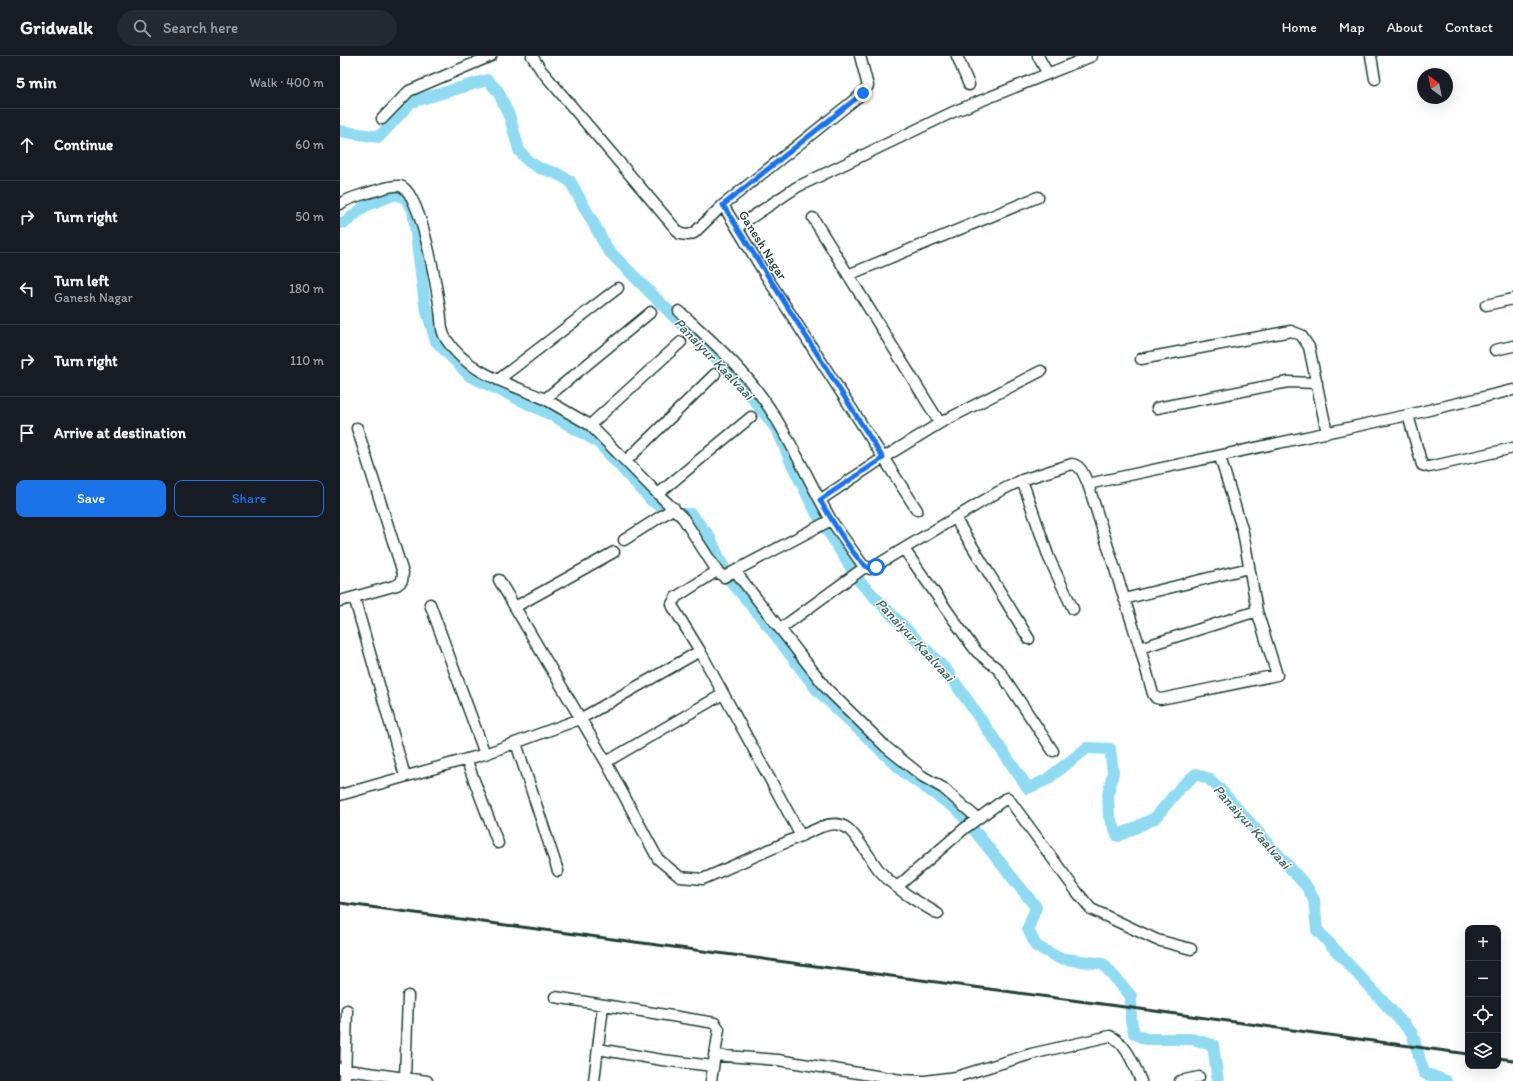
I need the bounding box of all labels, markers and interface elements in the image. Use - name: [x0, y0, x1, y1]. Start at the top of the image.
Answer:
- search box: [117, 10, 397, 46]
- text: Gridwalk: [20, 16, 93, 39]
- icon: search: [131, 17, 153, 39]
- text: Search here: [163, 19, 238, 37]
- text: Home: [1282, 19, 1317, 36]
- text: Map: [1339, 19, 1365, 36]
- text: About: [1387, 19, 1423, 36]
- text: Contact: [1445, 19, 1493, 36]
- north arrow: [1417, 68, 1453, 104]
- text: 5 min: [16, 72, 56, 92]
- text: Walk · 400 m: [250, 75, 324, 90]
- route end: [854, 84, 872, 102]
- icon: ahead: [16, 134, 38, 156]
- text: Continue: [54, 136, 113, 154]
- text: 60 m: [295, 137, 324, 152]
- icon: right: [16, 206, 38, 228]
- text: Turn right: [54, 208, 118, 226]
- street label: Ganesh Nagar: [736, 208, 790, 282]
- text: 50 m: [295, 209, 324, 224]
- text: Turn left: [54, 272, 109, 290]
- icon: left: [16, 278, 38, 300]
- text: 180 m: [289, 281, 324, 296]
- text: Ganesh Nagar: [54, 290, 133, 305]
- water label: Panaiyur Kaalvaai: [671, 314, 758, 405]
- icon: right: [16, 350, 38, 372]
- text: Turn right: [54, 352, 118, 370]
- text: 110 m: [290, 353, 324, 368]
- icon: arrive: [16, 422, 38, 444]
- text: Arrive at destination: [54, 424, 186, 442]
- button: Save: [16, 480, 166, 517]
- button: Share: [174, 480, 324, 517]
- route start: [867, 558, 885, 576]
- water label: Panaiyur Kaalvaai: [872, 595, 959, 686]
- water label: Panaiyur Kaalvaai: [1210, 781, 1295, 874]
- map controls: [1465, 925, 1501, 1069]
- button: +: [1465, 925, 1501, 961]
- button: −: [1465, 961, 1501, 997]
- button: locate: [1465, 997, 1501, 1033]
- button: layers: [1465, 1033, 1501, 1069]

